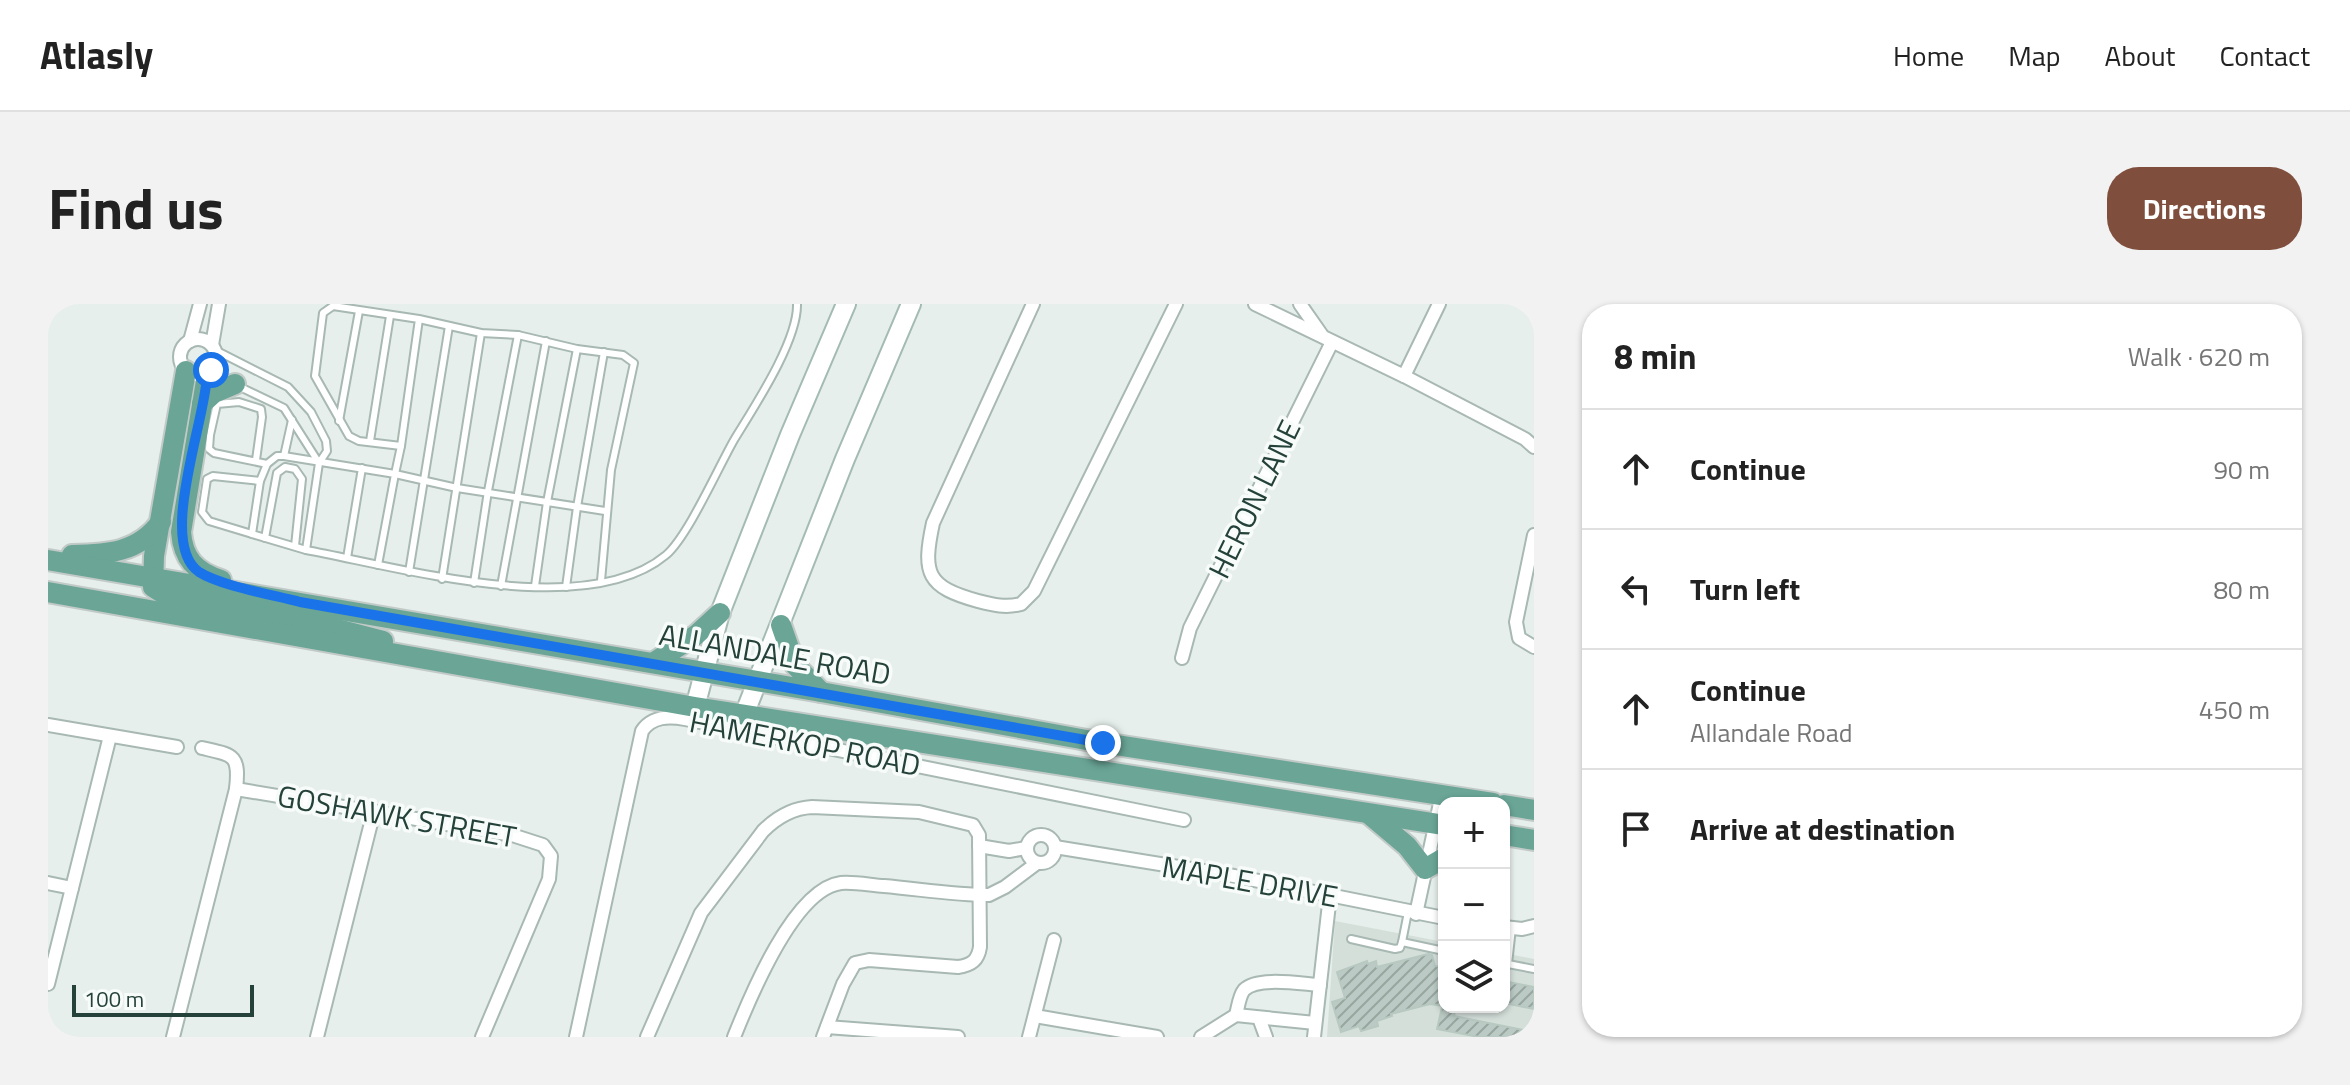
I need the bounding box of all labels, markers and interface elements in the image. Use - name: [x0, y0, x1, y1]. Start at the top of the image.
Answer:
- text: Atlasly: [40, 26, 153, 84]
- text: Home: [1893, 34, 1964, 77]
- text: Map: [2008, 34, 2061, 77]
- text: About: [2105, 34, 2175, 77]
- text: Contact: [2219, 34, 2310, 77]
- text: Find us: [48, 166, 224, 251]
- button: Directions: [2107, 167, 2302, 250]
- text: 8 min: [1614, 330, 1697, 382]
- text: Walk · 620 m: [2128, 337, 2270, 376]
- route start: [193, 352, 229, 388]
- street label: HERON LANE: [1196, 412, 1312, 586]
- text: Continue: [1690, 446, 1806, 492]
- icon: ahead: [1614, 447, 1658, 491]
- text: 90 m: [2213, 450, 2270, 489]
- text: Turn left: [1690, 566, 1800, 612]
- icon: left: [1614, 567, 1658, 611]
- text: 80 m: [2213, 570, 2270, 609]
- street label: ALLANDALE ROAD: [656, 611, 894, 697]
- text: Continue: [1690, 667, 1806, 713]
- icon: ahead: [1614, 687, 1658, 731]
- text: 450 m: [2199, 690, 2270, 729]
- street label: HAMERKOP ROAD: [686, 698, 924, 788]
- text: Allandale Road: [1690, 713, 1852, 752]
- route end: [1085, 725, 1121, 761]
- street label: GOSHAWK STREET: [274, 772, 520, 860]
- map controls: [1438, 797, 1510, 1013]
- button: +: [1438, 797, 1510, 869]
- text: Arrive at destination: [1690, 806, 1955, 852]
- icon: arrive: [1614, 807, 1658, 851]
- street label: MAPLE DRIVE: [1159, 843, 1341, 919]
- button: −: [1438, 869, 1510, 941]
- button: layers: [1438, 941, 1510, 1013]
- scale bar: [72, 981, 254, 1017]
- text: 100 m: [84, 982, 144, 1016]

